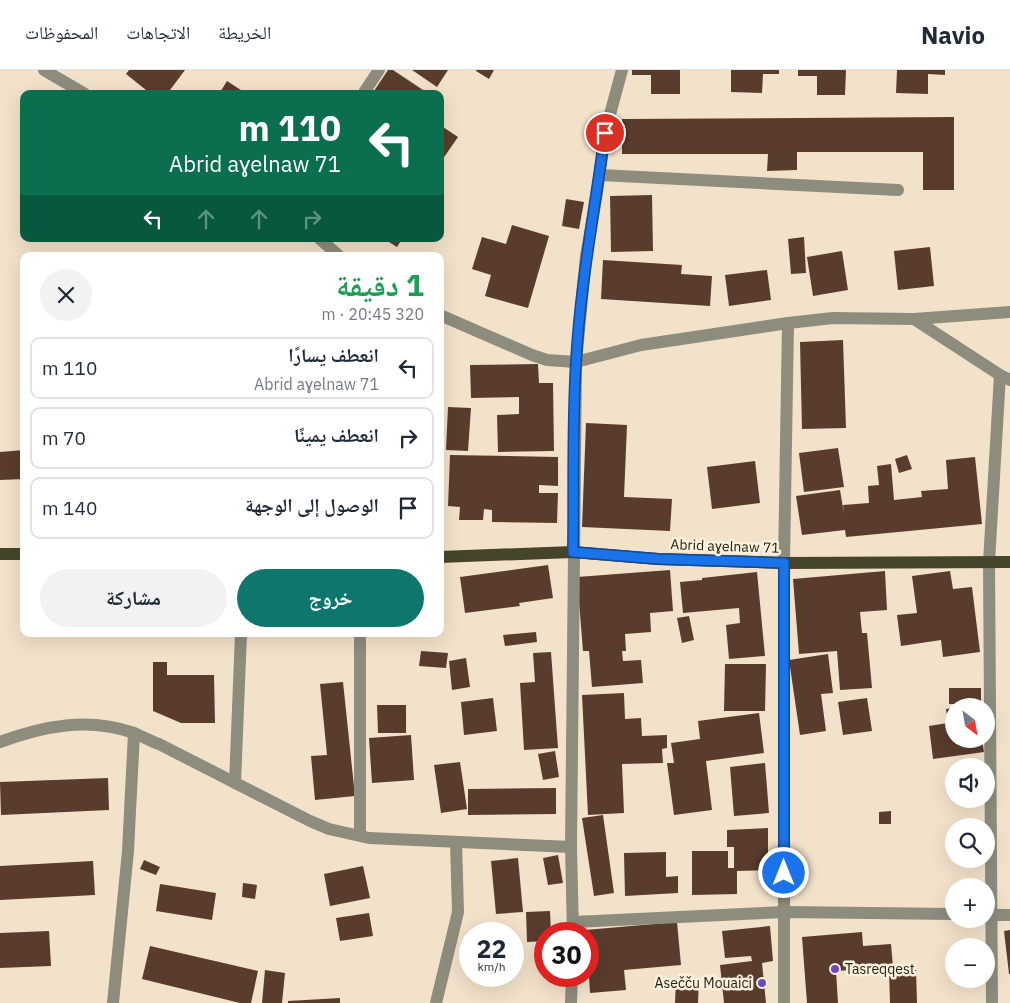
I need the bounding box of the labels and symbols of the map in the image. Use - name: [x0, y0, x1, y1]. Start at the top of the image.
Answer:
- pin: [584, 112, 626, 154]
- street label: Abrid aɣelnaw 71: [670, 535, 780, 557]
- north arrow: [945, 698, 995, 748]
- position arrow: [757, 846, 809, 898]
- speed limit sign: 30: [534, 922, 599, 987]
- place label: Tasreqqest: [845, 960, 915, 978]
- marker: Tasreqqest: [829, 963, 841, 975]
- place label: Asečču Mouaici: [655, 974, 752, 992]
- marker: Asečču Mouaici: [756, 977, 768, 989]

